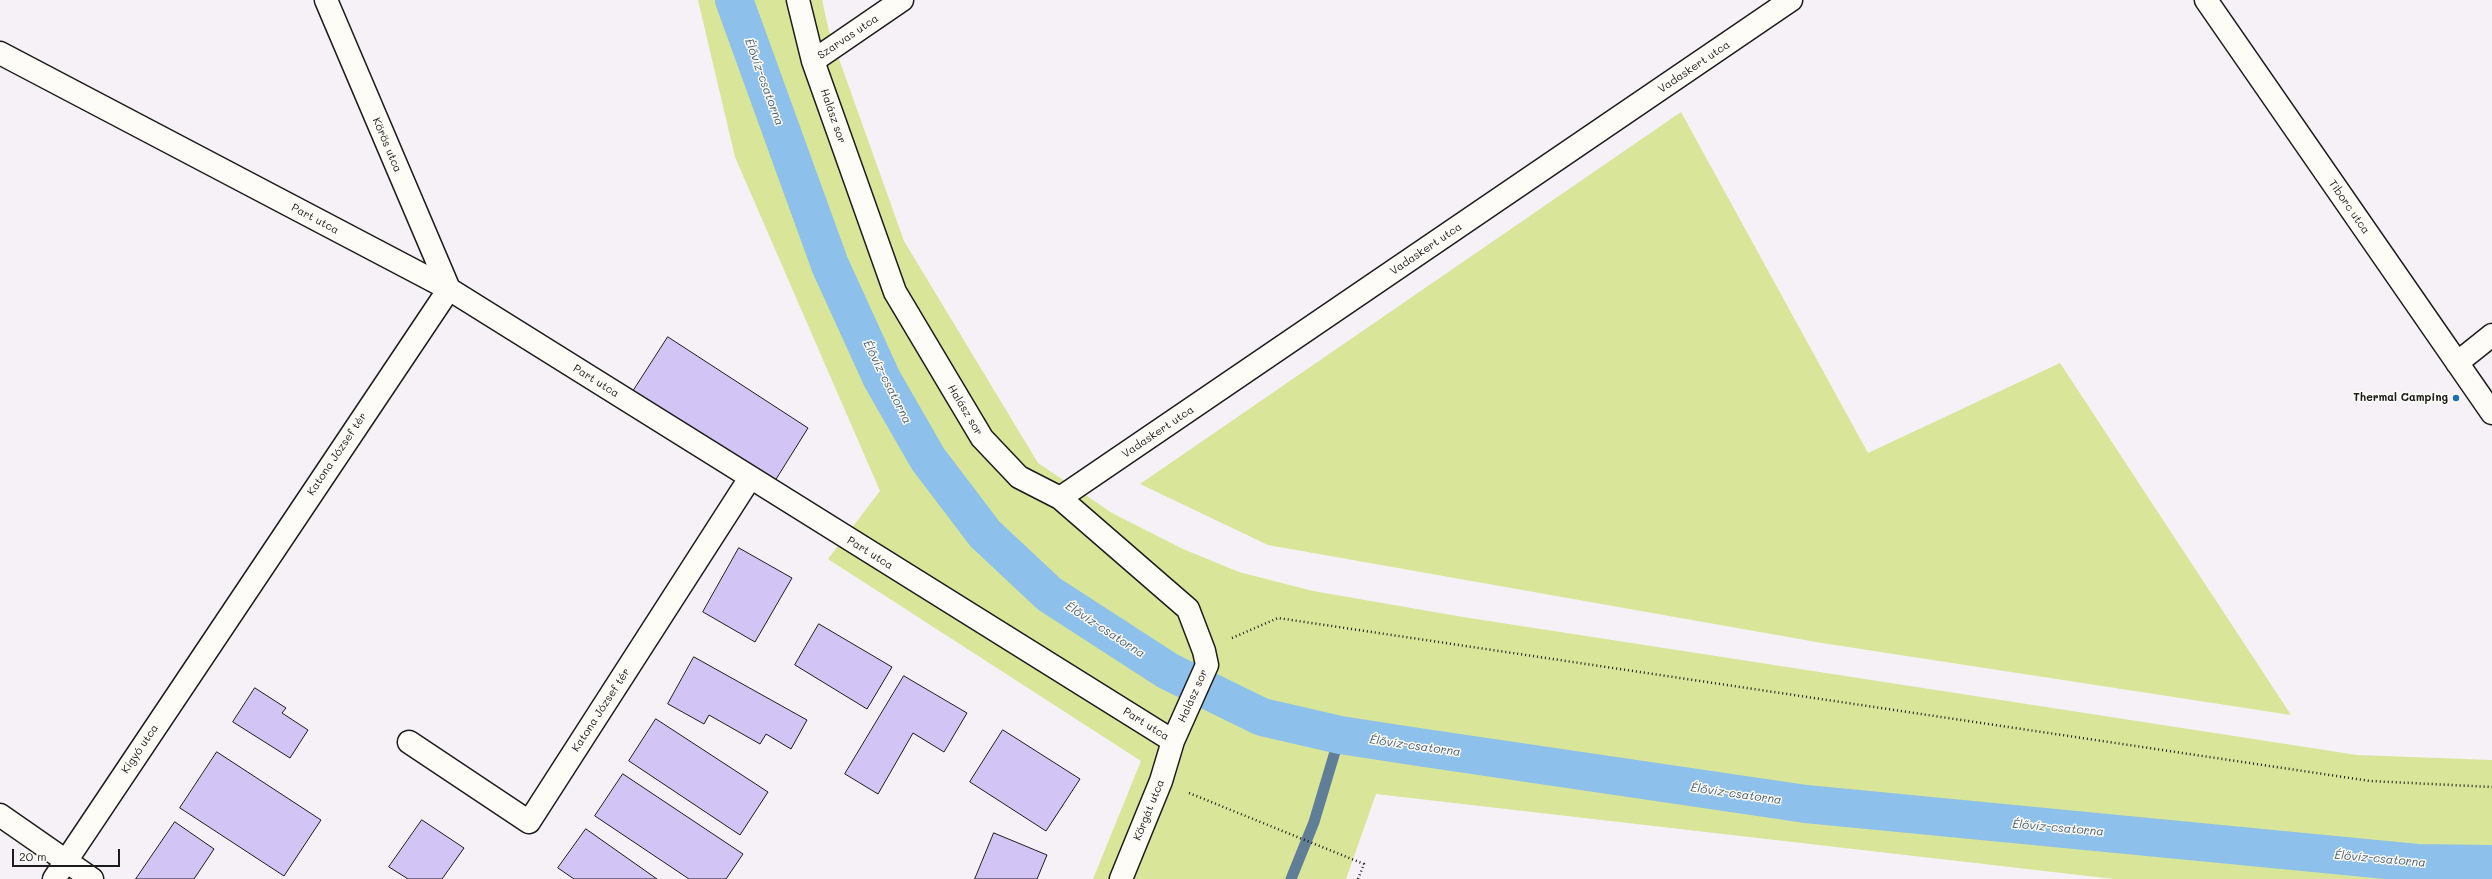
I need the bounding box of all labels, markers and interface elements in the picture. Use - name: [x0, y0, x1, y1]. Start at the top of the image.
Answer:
- street label: Szarvas utca: [815, 12, 881, 62]
- water label: Élővíz-csatorna: [742, 36, 786, 128]
- street label: Vadaskert utca: [1656, 38, 1732, 96]
- street label: Halász sor: [818, 87, 848, 145]
- street label: Körös utca: [370, 116, 404, 174]
- street label: Tiborc utca: [2326, 178, 2372, 236]
- street label: Part utca: [289, 201, 341, 237]
- street label: Vadaskert utca: [1388, 220, 1464, 278]
- water label: Élővíz-csatorna: [860, 338, 914, 426]
- street label: Part utca: [571, 362, 621, 400]
- street label: Halász sor: [945, 382, 985, 438]
- place label: Thermal Camping: [2353, 391, 2448, 405]
- marker: Thermal Camping: [2451, 393, 2461, 403]
- street label: Vadaskert utca: [1120, 403, 1196, 461]
- street label: Katona József tér: [304, 410, 370, 498]
- street label: Part utca: [845, 534, 895, 572]
- water label: Élővíz-csatorna: [1063, 599, 1147, 661]
- street label: Katona József tér: [569, 666, 633, 754]
- street label: Halász sor: [1175, 667, 1211, 725]
- street label: Part utca: [1121, 705, 1171, 743]
- street label: Kígyó utca: [119, 722, 161, 776]
- water label: Élővíz-csatorna: [1369, 732, 1461, 760]
- street label: Körgát utca: [1131, 778, 1167, 842]
- water label: Élővíz-csatorna: [1690, 780, 1782, 808]
- water label: Élővíz-csatorna: [2012, 817, 2104, 839]
- scale bar: [14, 841, 122, 867]
- text: 20 m: [19, 848, 47, 864]
- water label: Élővíz-csatorna: [2334, 848, 2426, 870]

